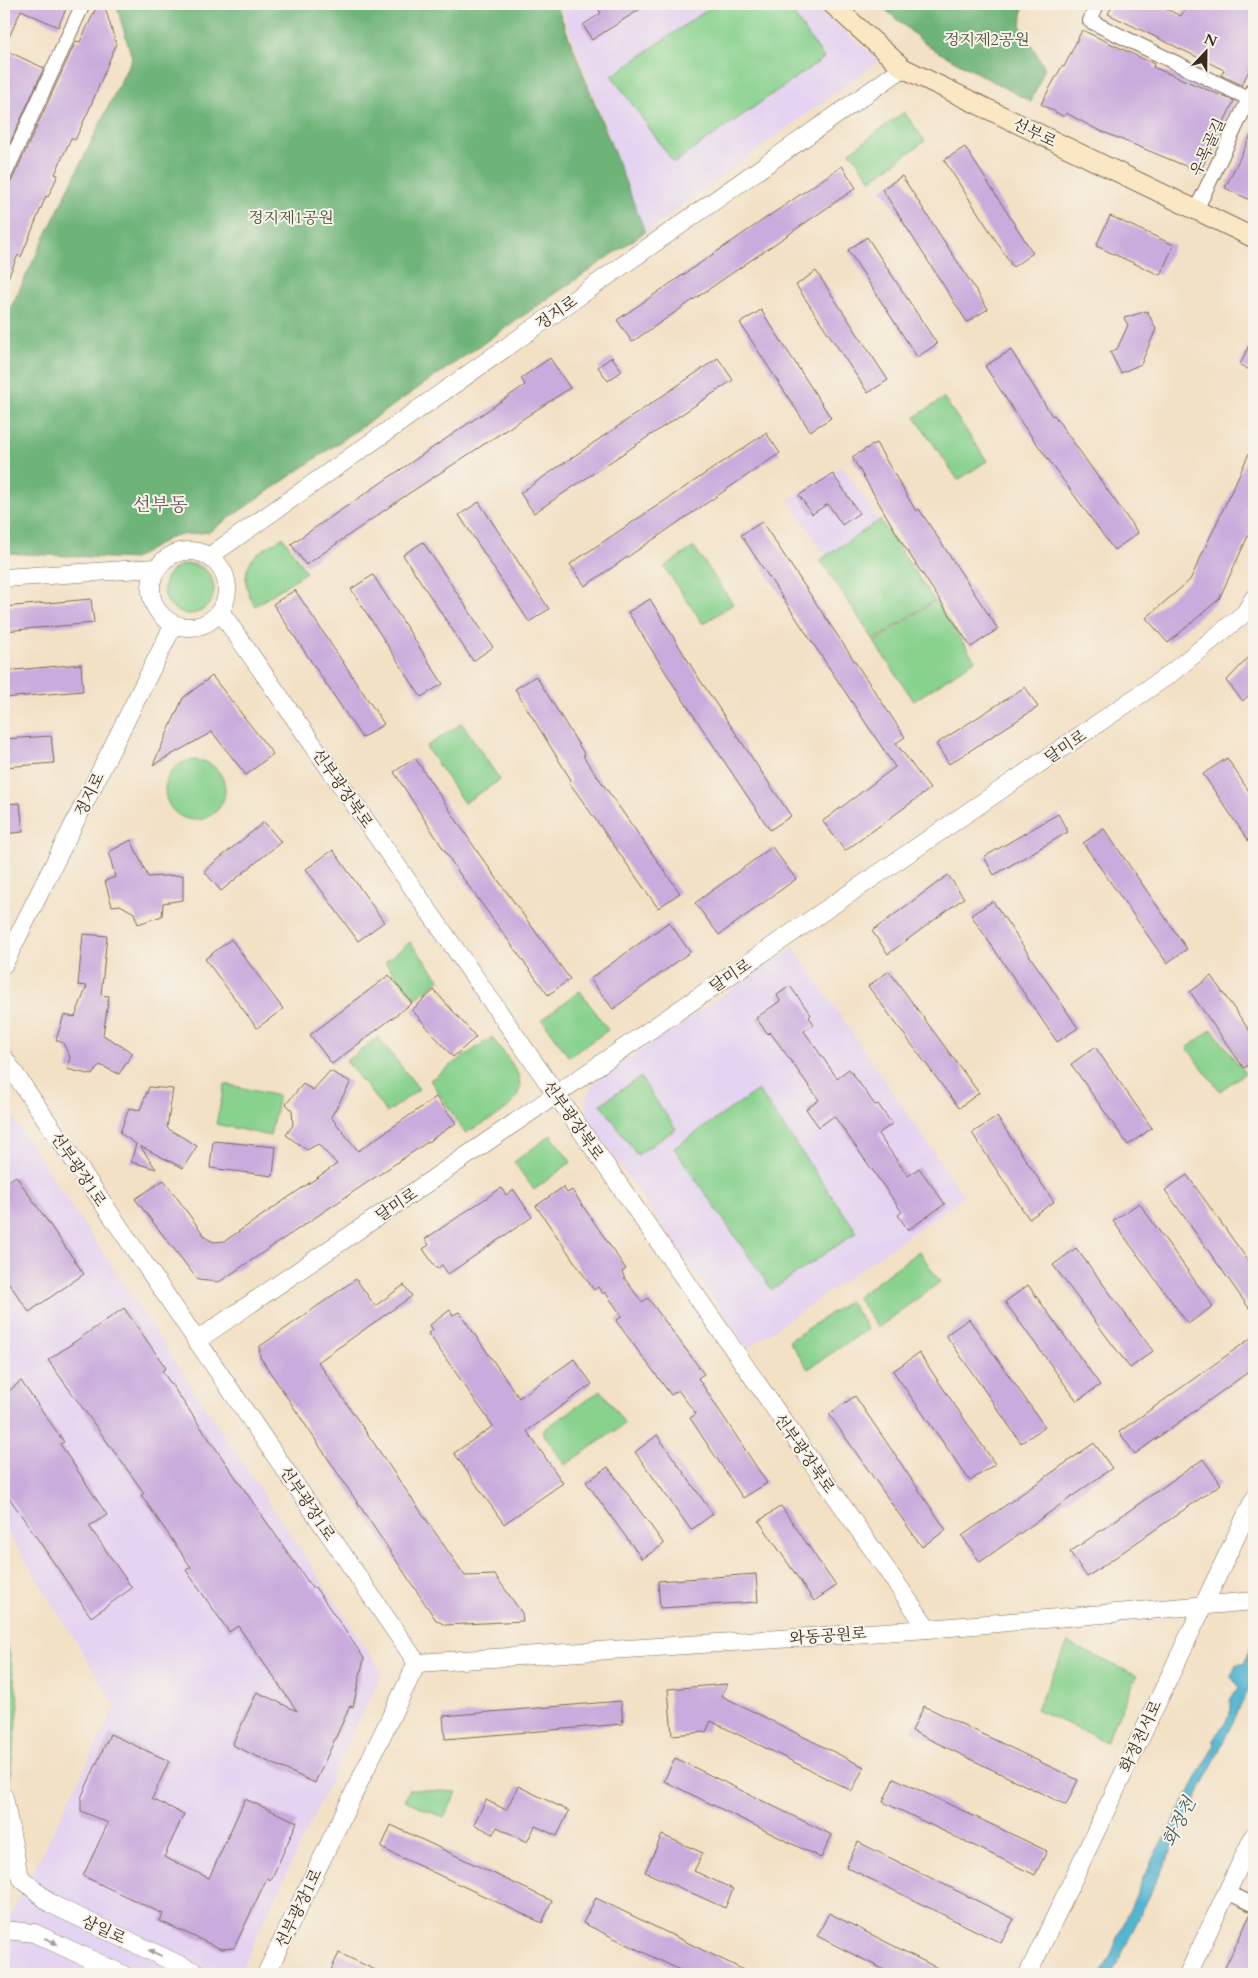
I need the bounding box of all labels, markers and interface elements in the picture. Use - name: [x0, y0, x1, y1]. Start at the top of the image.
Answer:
- north arrow: [1180, 28, 1230, 78]
- park label: 정지제2공원: [944, 29, 1030, 51]
- text: N: [1201, 29, 1220, 51]
- street label: 선부로: [1009, 113, 1061, 153]
- street label: 우목골길: [1185, 115, 1231, 180]
- park label: 정지제1공원: [248, 207, 334, 229]
- street label: 정지로: [531, 290, 582, 335]
- district label: 선부동: [132, 492, 188, 518]
- street label: 달미로: [1040, 724, 1091, 769]
- street label: 선부광장북로: [307, 744, 378, 833]
- street label: 정지로: [70, 768, 110, 820]
- street label: 달미로: [705, 953, 756, 998]
- street label: 선부광장북로: [538, 1076, 609, 1165]
- street label: 선부광장1로: [45, 1128, 111, 1212]
- street label: 달미로: [371, 1182, 422, 1227]
- street label: 선부광장북로: [769, 1409, 840, 1498]
- street label: 선부광장1로: [274, 1462, 340, 1546]
- street label: 와동공원로: [789, 1622, 868, 1650]
- street label: 화정천서로: [1115, 1696, 1167, 1776]
- water label: 화정천: [1157, 1792, 1203, 1851]
- street label: 선부광장1로: [270, 1865, 328, 1952]
- street label: 삼일로: [78, 1910, 130, 1950]
- one-way arrow: [44, 1937, 58, 1945]
- one-way arrow: [148, 1949, 163, 1958]

